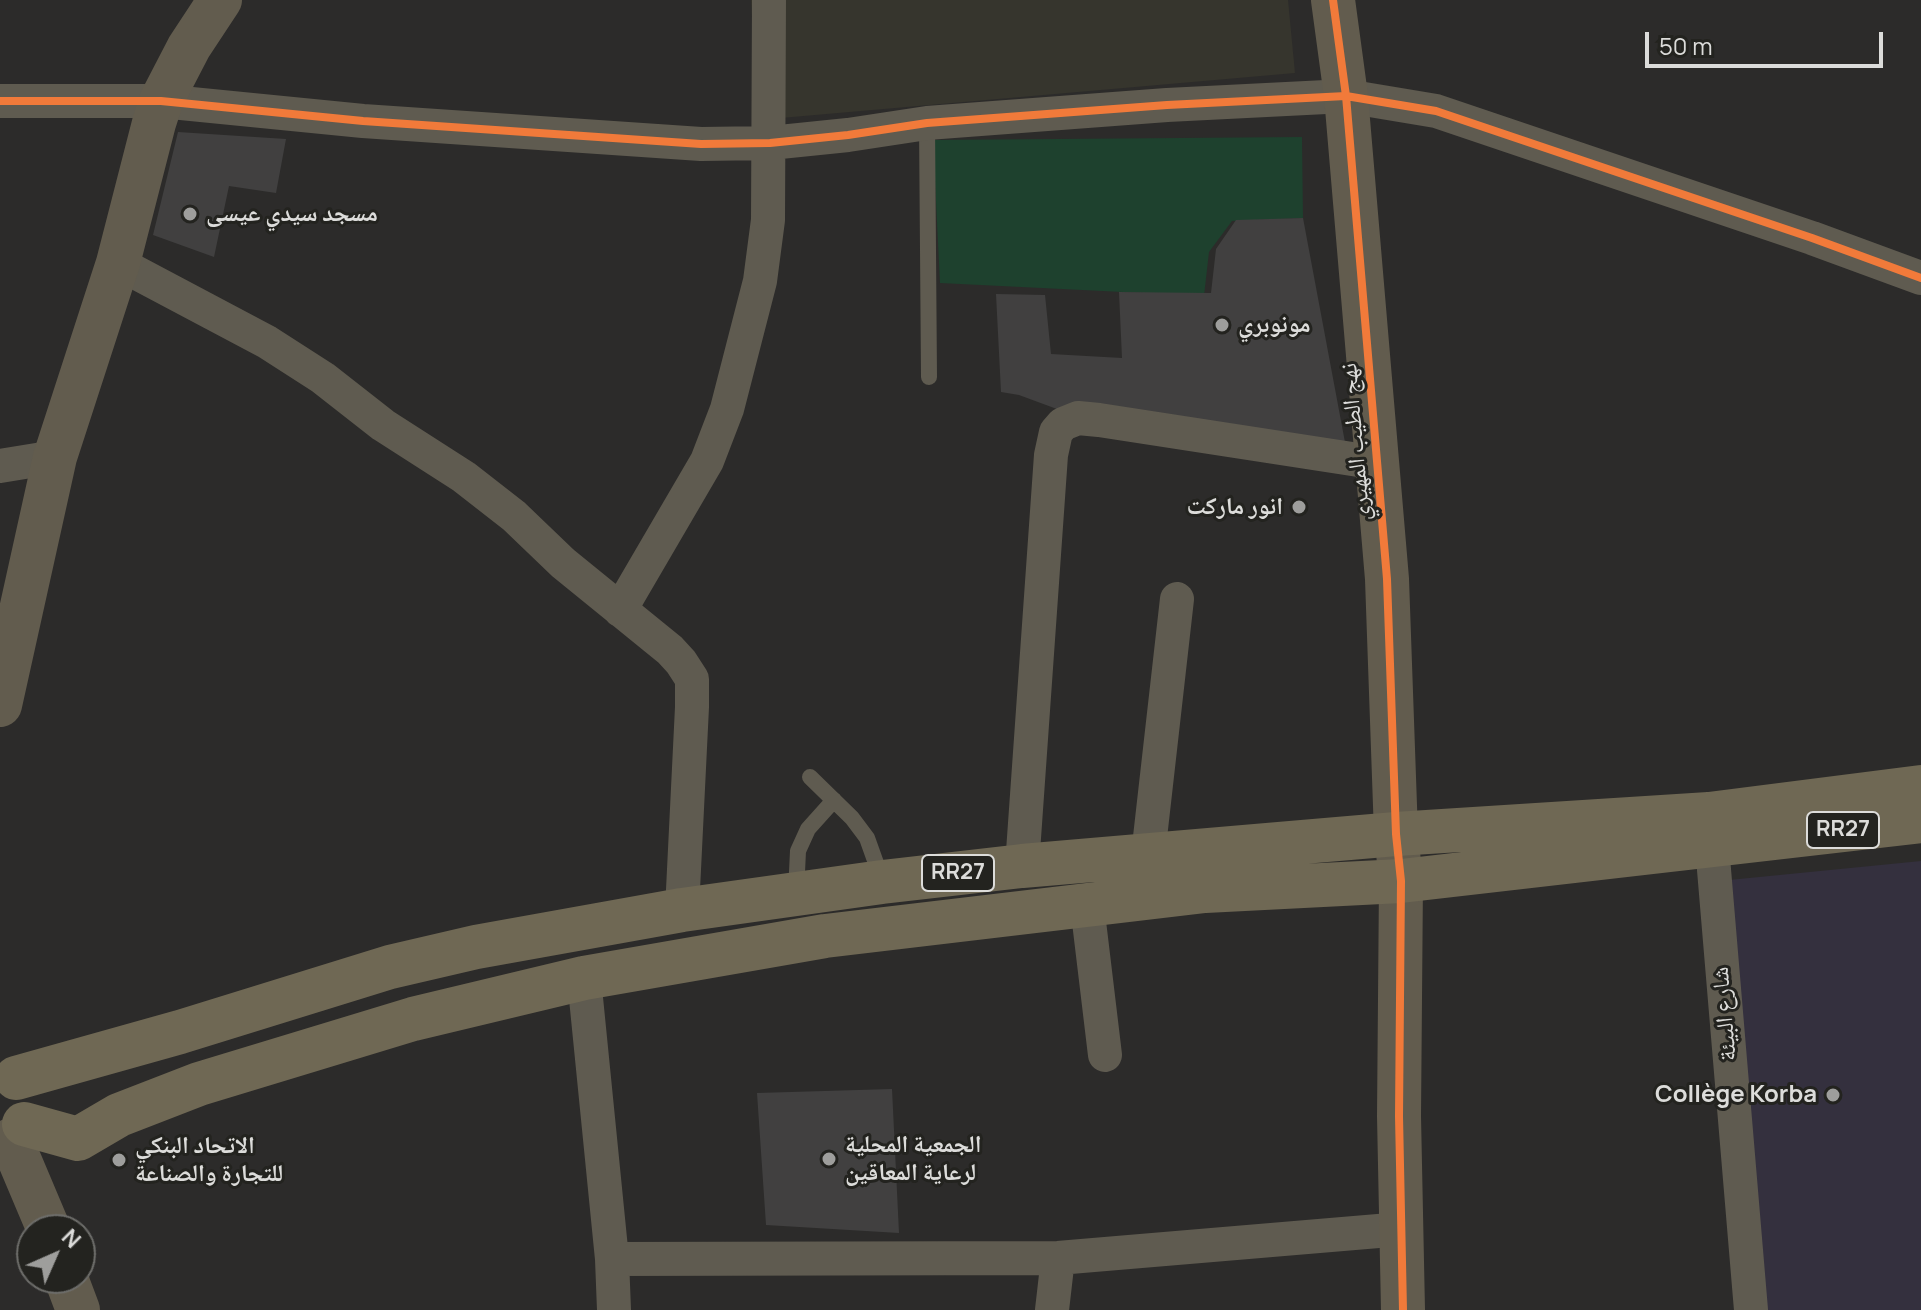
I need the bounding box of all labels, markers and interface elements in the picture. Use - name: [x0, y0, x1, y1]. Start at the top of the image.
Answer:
- scale bar: [1649, 16, 1887, 66]
- text: 50 m: [1659, 29, 1713, 62]
- place label: مسجد سيدي عيسى: [206, 200, 378, 228]
- marker: مسجد سيدي عيسى: [181, 205, 199, 223]
- place label: مونوبري: [1238, 311, 1311, 339]
- marker: مونوبري: [1213, 316, 1231, 334]
- street label: نهج الطيب المهيري: [1335, 362, 1377, 522]
- place label: انور ماركت: [1186, 493, 1283, 521]
- marker: انور ماركت: [1290, 498, 1308, 516]
- road number: RR27: [1807, 812, 1879, 848]
- road number: RR27: [922, 855, 994, 891]
- street label: شارع البيئة: [1707, 966, 1743, 1062]
- place label: Collège Korba: [1655, 1081, 1817, 1109]
- marker: Collège Korba: [1824, 1086, 1842, 1104]
- place label: الجمعية المحلية لرعاية المعاقين: [845, 1131, 981, 1187]
- place label: الاتحاد البنكي للتجارة والصناعة: [135, 1132, 283, 1188]
- marker: الجمعية المحلية لرعاية المعاقين: [820, 1150, 838, 1168]
- marker: الاتحاد البنكي للتجارة والصناعة: [110, 1151, 128, 1169]
- north arrow: [16, 1214, 96, 1294]
- text: N: [55, 1222, 88, 1255]

